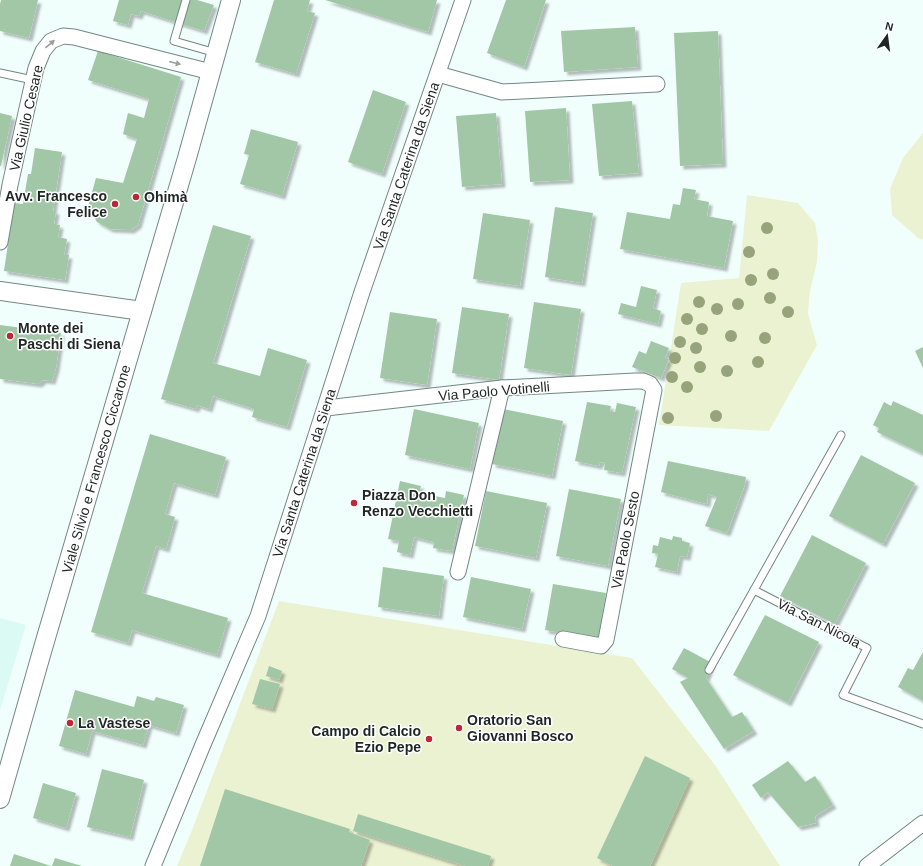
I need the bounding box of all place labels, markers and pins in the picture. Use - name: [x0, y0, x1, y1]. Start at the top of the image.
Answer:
- place label: Avv. Francesco Felice: [5, 188, 107, 220]
- place label: Ohimà: [144, 189, 188, 205]
- marker: Ohimà: [131, 192, 141, 202]
- marker: Avv. Francesco Felice: [110, 199, 120, 209]
- place label: Monte dei Paschi di Siena: [18, 320, 121, 352]
- marker: Monte dei Paschi di Siena: [5, 331, 15, 341]
- place label: Piazza Don Renzo Vecchietti: [362, 487, 473, 519]
- marker: Piazza Don Renzo Vecchietti: [349, 498, 359, 508]
- place label: Oratorio San Giovanni Bosco: [467, 712, 574, 744]
- place label: La Vastese: [78, 715, 151, 731]
- marker: La Vastese: [65, 718, 75, 728]
- place label: Campo di Calcio Ezio Pepe: [311, 723, 421, 755]
- marker: Oratorio San Giovanni Bosco: [454, 723, 464, 733]
- marker: Campo di Calcio Ezio Pepe: [424, 734, 434, 744]

